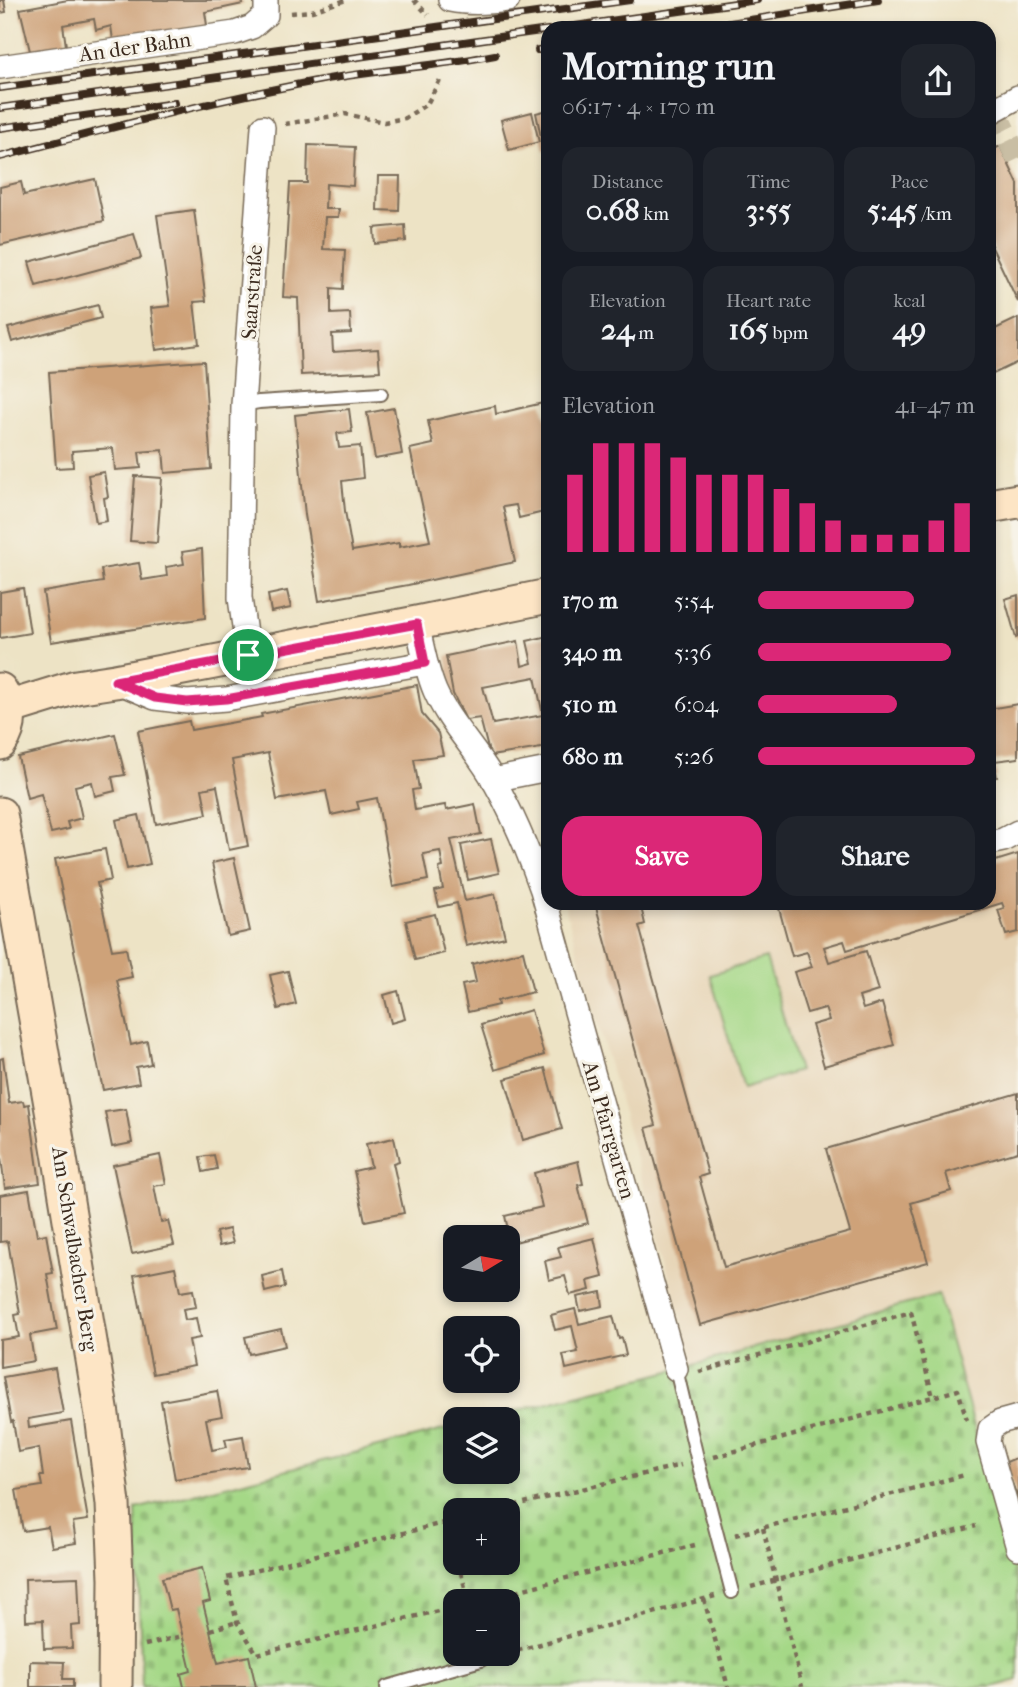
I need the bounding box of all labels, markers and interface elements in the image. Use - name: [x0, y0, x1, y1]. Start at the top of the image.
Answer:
- street label: An der Bahn: [76, 27, 193, 67]
- text: Morning run: [562, 44, 775, 89]
- button: share: [901, 44, 975, 118]
- text: 06:17 · 4 × 170 m: [562, 93, 715, 120]
- text: Distance: [592, 171, 663, 193]
- text: Time: [747, 171, 790, 193]
- text: Pace: [891, 171, 928, 193]
- text: 0.68: [586, 193, 639, 228]
- text: 3:55: [746, 193, 791, 228]
- text: 5:45: [867, 193, 917, 228]
- text: km: [639, 203, 669, 225]
- text: /km: [917, 203, 952, 225]
- street label: Saarstraße: [237, 244, 267, 340]
- text: Elevation: [589, 290, 666, 312]
- text: Heart rate: [726, 290, 811, 312]
- text: kcal: [894, 290, 925, 312]
- text: 24: [601, 312, 634, 347]
- text: 165: [729, 312, 768, 347]
- text: 49: [893, 312, 926, 347]
- text: m: [634, 322, 654, 344]
- text: bpm: [768, 322, 808, 344]
- text: Elevation: [562, 392, 655, 419]
- text: 41–47 m: [895, 392, 975, 419]
- text: 170 m: [562, 587, 618, 614]
- text: 5:54: [674, 587, 713, 614]
- pin: [218, 625, 278, 685]
- icon: arrive: [229, 636, 267, 674]
- text: 340 m: [562, 639, 622, 666]
- text: 5:36: [674, 639, 711, 666]
- text: 510 m: [562, 691, 617, 718]
- text: 6:04: [674, 691, 718, 718]
- text: 680 m: [562, 743, 623, 770]
- text: 5:26: [674, 743, 714, 770]
- button: Save: [562, 816, 762, 896]
- button: Share: [776, 816, 975, 896]
- street label: Am Pfarrgarten: [578, 1057, 640, 1202]
- street label: Am Schwalbacher Berg: [47, 1144, 103, 1354]
- north arrow: [443, 1225, 520, 1302]
- map controls: [443, 1225, 520, 1666]
- button: locate: [443, 1316, 520, 1393]
- button: layers: [443, 1407, 520, 1484]
- button: +: [443, 1498, 520, 1575]
- button: −: [443, 1589, 520, 1666]

